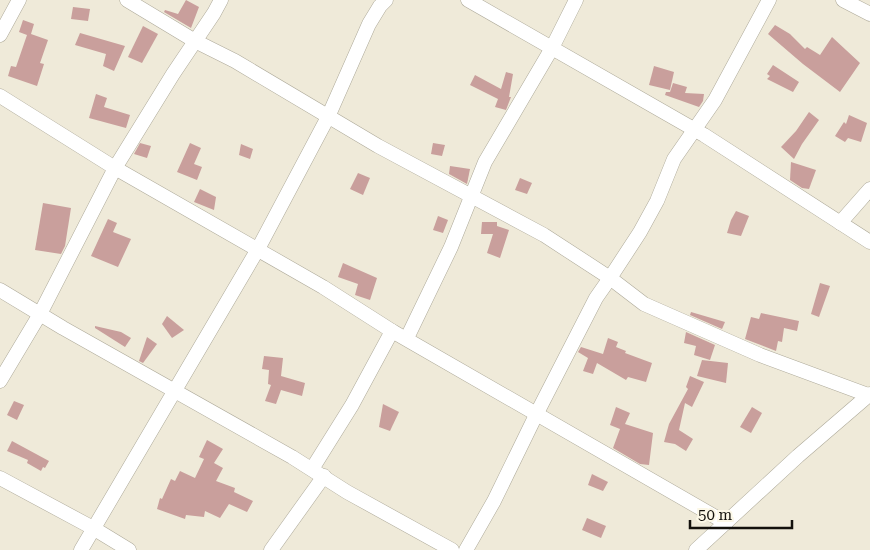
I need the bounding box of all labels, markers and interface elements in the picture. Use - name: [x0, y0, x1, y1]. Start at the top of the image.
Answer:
- scale bar: [690, 498, 792, 530]
- text: 50 m: [698, 506, 733, 524]

